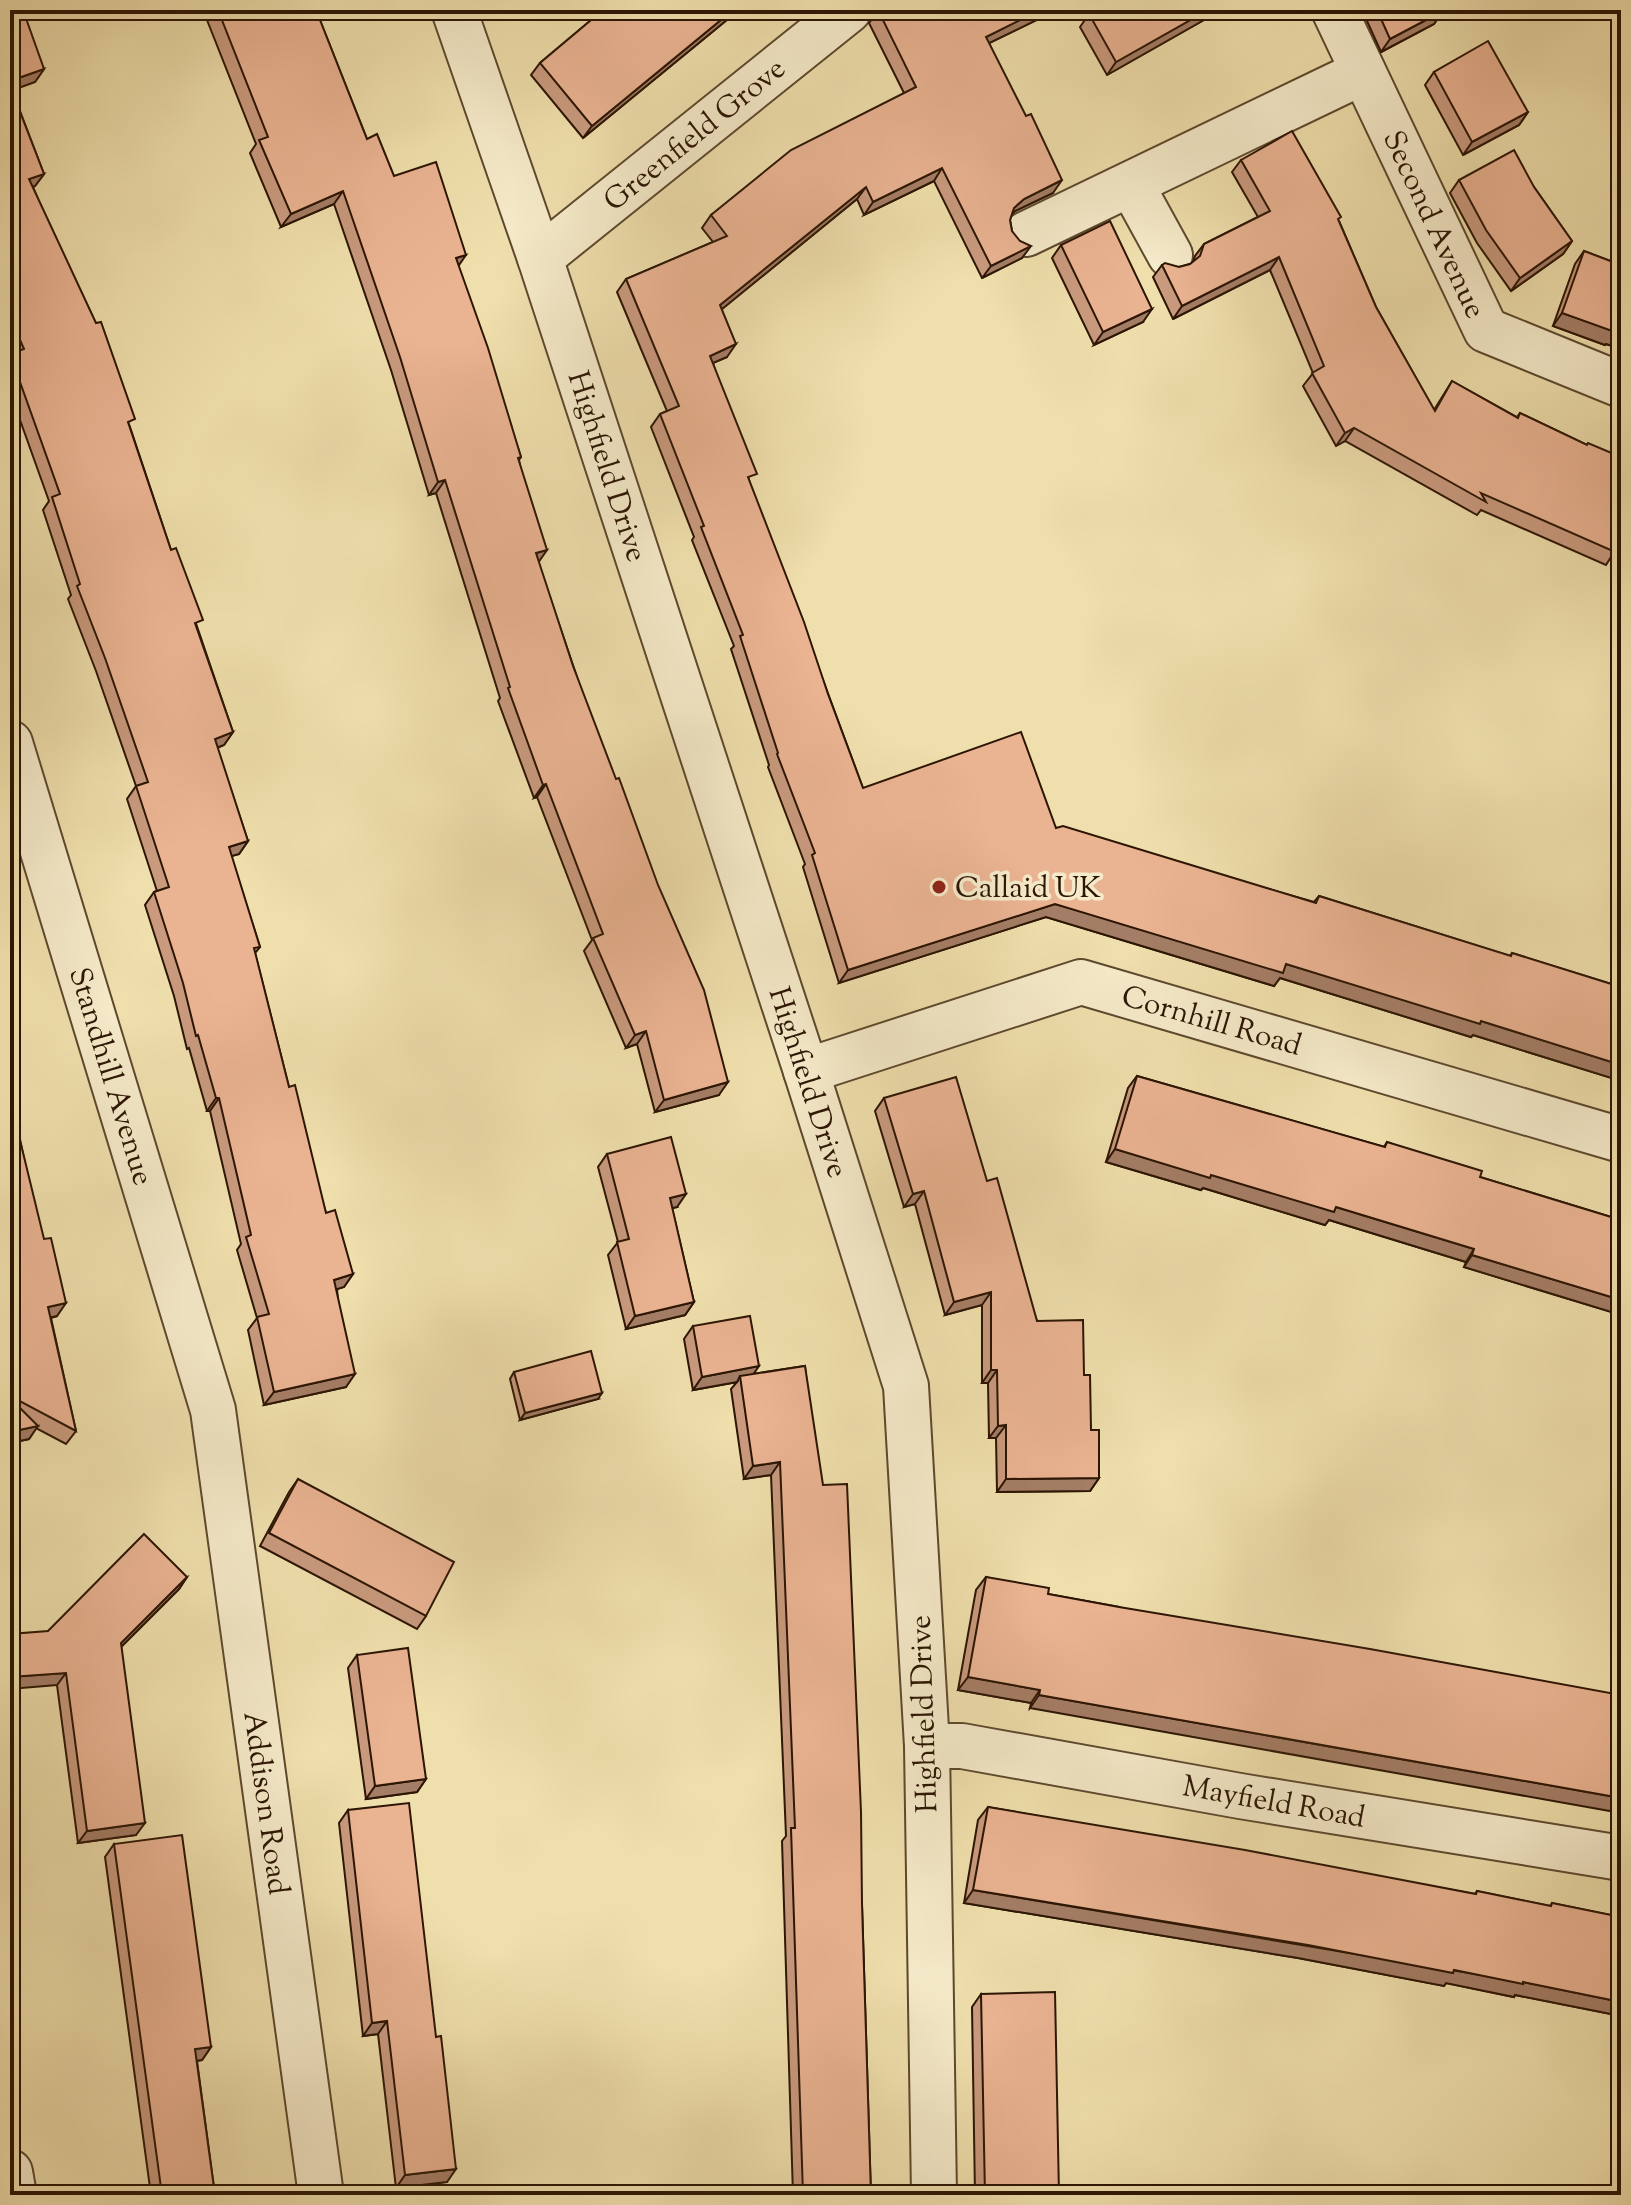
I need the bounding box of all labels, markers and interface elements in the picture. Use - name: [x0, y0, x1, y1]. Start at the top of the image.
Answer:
- street label: Greenfield Grove: [595, 49, 796, 223]
- street label: Second Avenue: [1370, 124, 1495, 326]
- street label: Highfield Drive: [555, 366, 657, 568]
- place label: Callaid UK: [955, 868, 1101, 911]
- marker: Callaid UK: [930, 878, 948, 896]
- street label: Standhill Avenue: [56, 962, 163, 1191]
- street label: Cornhill Road: [1116, 976, 1306, 1069]
- street label: Highfield Drive: [756, 982, 858, 1184]
- street label: Highfield Drive: [901, 1614, 950, 1814]
- street label: Addison Road: [230, 1709, 299, 1898]
- street label: Mayfield Road: [1179, 1766, 1368, 1841]

